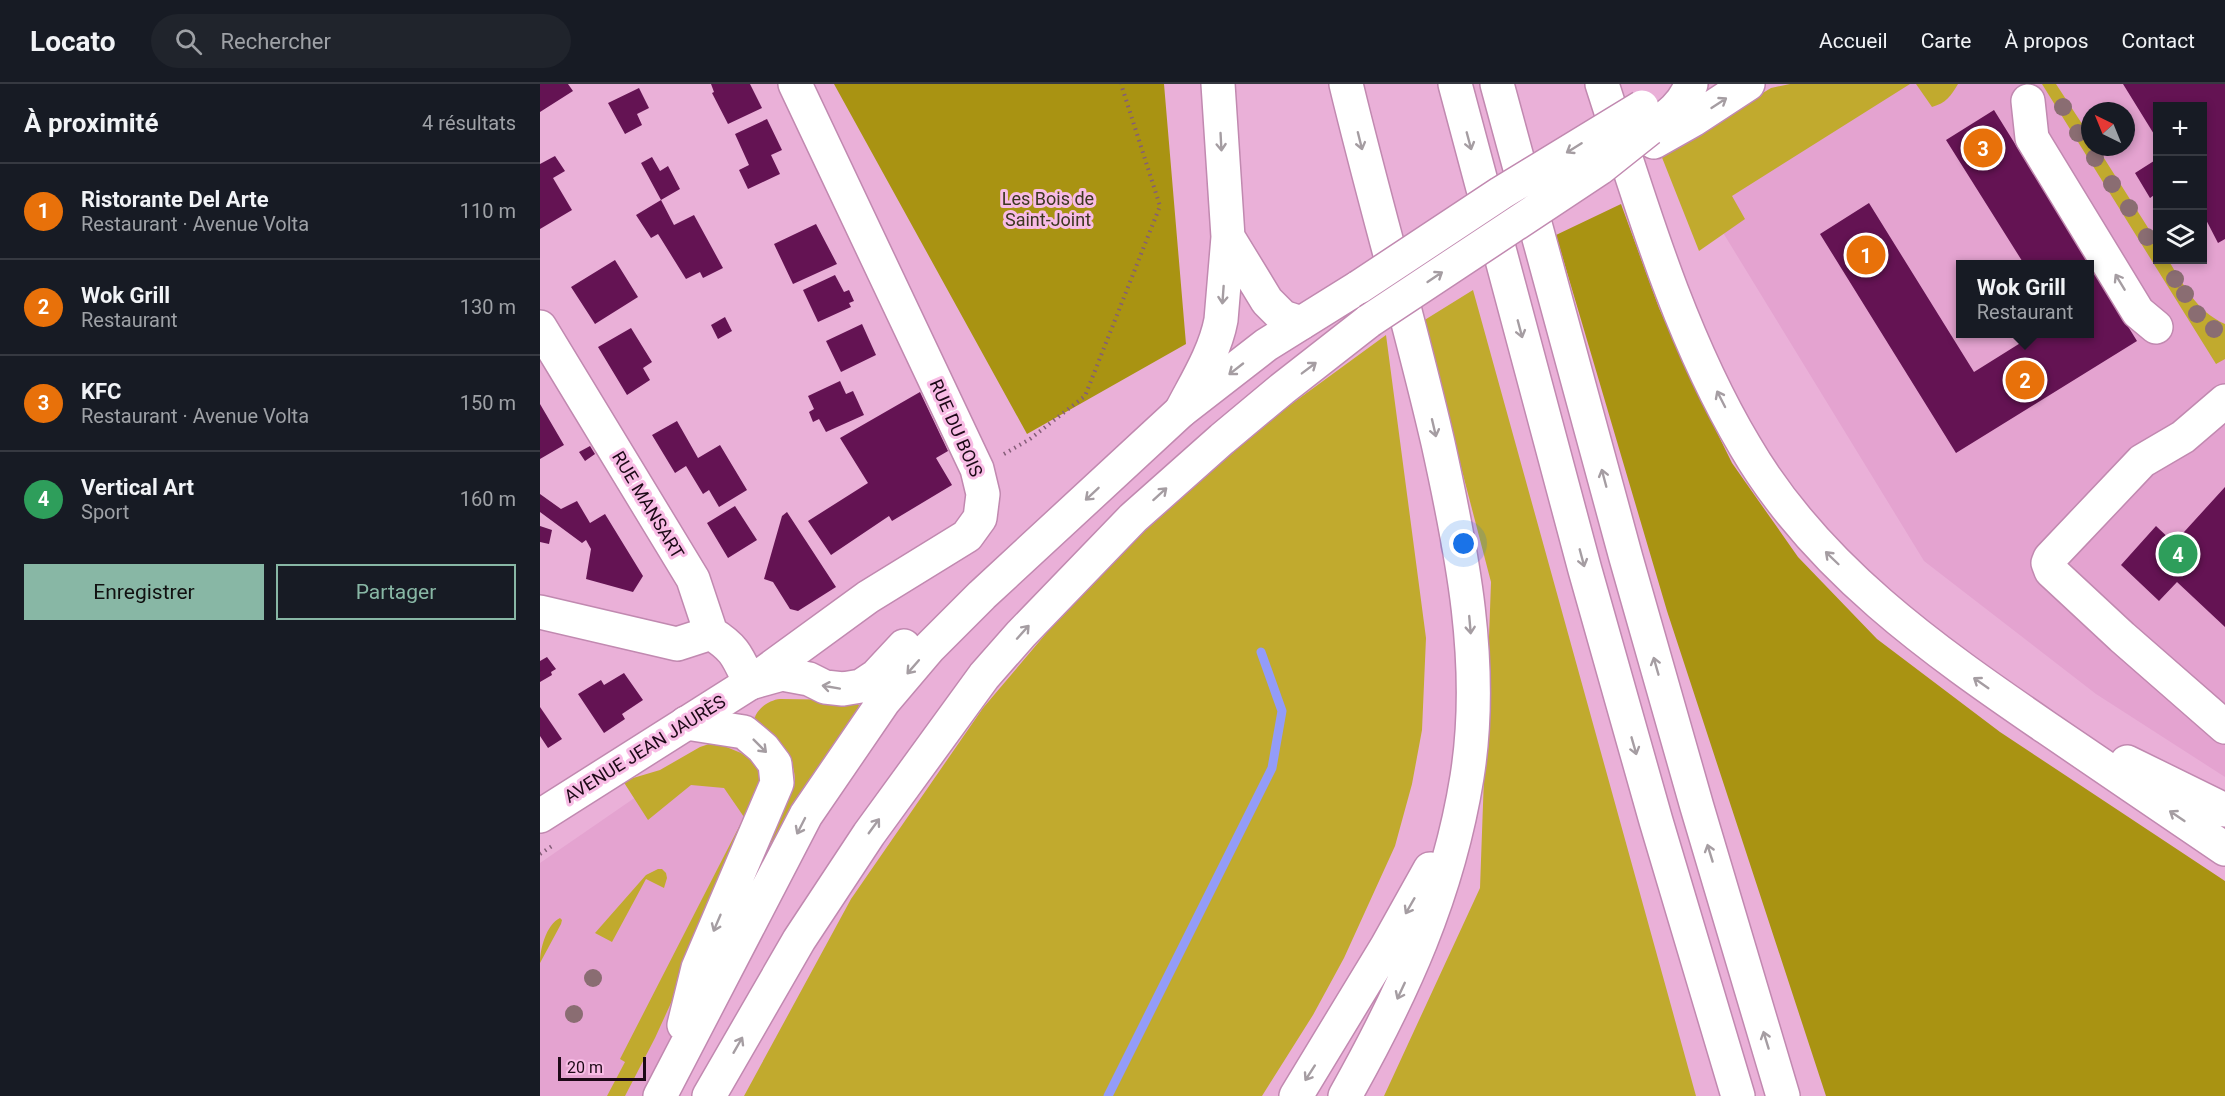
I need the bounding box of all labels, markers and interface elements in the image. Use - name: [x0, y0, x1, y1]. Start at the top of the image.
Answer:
- search box: [151, 14, 571, 68]
- text: Locato: [30, 25, 115, 58]
- icon: search: [172, 25, 205, 58]
- text: Rechercher: [220, 29, 331, 54]
- text: Accueil: [1819, 29, 1888, 53]
- text: Carte: [1921, 29, 1971, 53]
- text: À propos: [2004, 29, 2089, 53]
- text: Contact: [2122, 29, 2195, 53]
- one-way arrow: [1711, 97, 1727, 109]
- north arrow: [2081, 102, 2135, 156]
- map controls: [2153, 102, 2207, 264]
- button: +: [2153, 102, 2207, 156]
- text: À proximité: [24, 108, 158, 138]
- text: 4 résultats: [422, 111, 516, 135]
- pin: 3: [1964, 126, 2002, 170]
- one-way arrow: [1355, 131, 1367, 150]
- one-way arrow: [1464, 131, 1476, 150]
- one-way arrow: [1216, 132, 1227, 152]
- one-way arrow: [1566, 143, 1583, 155]
- button: −: [2153, 156, 2207, 210]
- text: Ristorante Del Arte: [81, 187, 269, 212]
- park label: Les Bois de Saint-Joint: [1002, 188, 1094, 230]
- text: 1: [38, 199, 49, 223]
- text: 110 m: [460, 199, 516, 223]
- button: layers: [2153, 210, 2207, 264]
- text: Restaurant · Avenue Volta: [81, 212, 309, 236]
- pin: 1: [1846, 232, 1886, 278]
- popup: [1956, 260, 2094, 338]
- one-way arrow: [1426, 271, 1443, 283]
- one-way arrow: [2113, 274, 2125, 291]
- text: Wok Grill: [1977, 275, 2066, 300]
- text: Wok Grill: [81, 283, 170, 308]
- one-way arrow: [1217, 285, 1228, 305]
- text: 2: [38, 295, 49, 319]
- text: 130 m: [460, 295, 516, 319]
- text: Restaurant: [1977, 300, 2073, 324]
- text: Restaurant: [81, 308, 178, 332]
- one-way arrow: [1515, 319, 1526, 338]
- pin: 2: [2006, 358, 2044, 402]
- one-way arrow: [1228, 362, 1244, 375]
- one-way arrow: [1301, 362, 1317, 375]
- street label: RUE DU BOIS: [926, 376, 987, 480]
- text: KFC: [81, 379, 121, 404]
- one-way arrow: [1714, 390, 1726, 408]
- text: 3: [38, 391, 49, 415]
- text: 150 m: [460, 391, 516, 415]
- text: Restaurant · Avenue Volta: [81, 404, 309, 428]
- one-way arrow: [1429, 418, 1441, 437]
- street label: RUE MANSART: [608, 447, 689, 562]
- one-way arrow: [1598, 469, 1609, 488]
- text: Vertical Art: [81, 475, 194, 500]
- one-way arrow: [1085, 486, 1100, 501]
- text: 4: [38, 487, 49, 511]
- text: 160 m: [460, 487, 516, 511]
- one-way arrow: [1152, 487, 1167, 501]
- text: Sport: [81, 500, 129, 524]
- your location: [1449, 529, 1478, 558]
- pin: 4: [2158, 532, 2198, 576]
- one-way arrow: [1577, 548, 1588, 567]
- one-way arrow: [1824, 550, 1839, 565]
- button: Enregistrer: [24, 564, 264, 620]
- button: Partager: [276, 564, 516, 620]
- one-way arrow: [1465, 614, 1476, 634]
- one-way arrow: [1016, 625, 1030, 640]
- one-way arrow: [1650, 657, 1661, 676]
- one-way arrow: [906, 660, 920, 675]
- one-way arrow: [1973, 677, 1990, 689]
- one-way arrow: [822, 681, 841, 692]
- street label: AVENUE JEAN JAURÈS: [560, 690, 729, 807]
- one-way arrow: [1629, 736, 1640, 755]
- one-way arrow: [752, 739, 767, 753]
- one-way arrow: [2169, 810, 2185, 822]
- one-way arrow: [794, 817, 806, 835]
- one-way arrow: [868, 819, 880, 835]
- one-way arrow: [1704, 844, 1715, 863]
- one-way arrow: [1404, 897, 1416, 914]
- one-way arrow: [711, 913, 722, 931]
- one-way arrow: [1394, 981, 1406, 999]
- one-way arrow: [1760, 1031, 1771, 1050]
- one-way arrow: [732, 1037, 744, 1054]
- scale bar: [558, 1054, 646, 1082]
- text: 20 m: [567, 1058, 603, 1077]
- one-way arrow: [1304, 1064, 1316, 1081]

